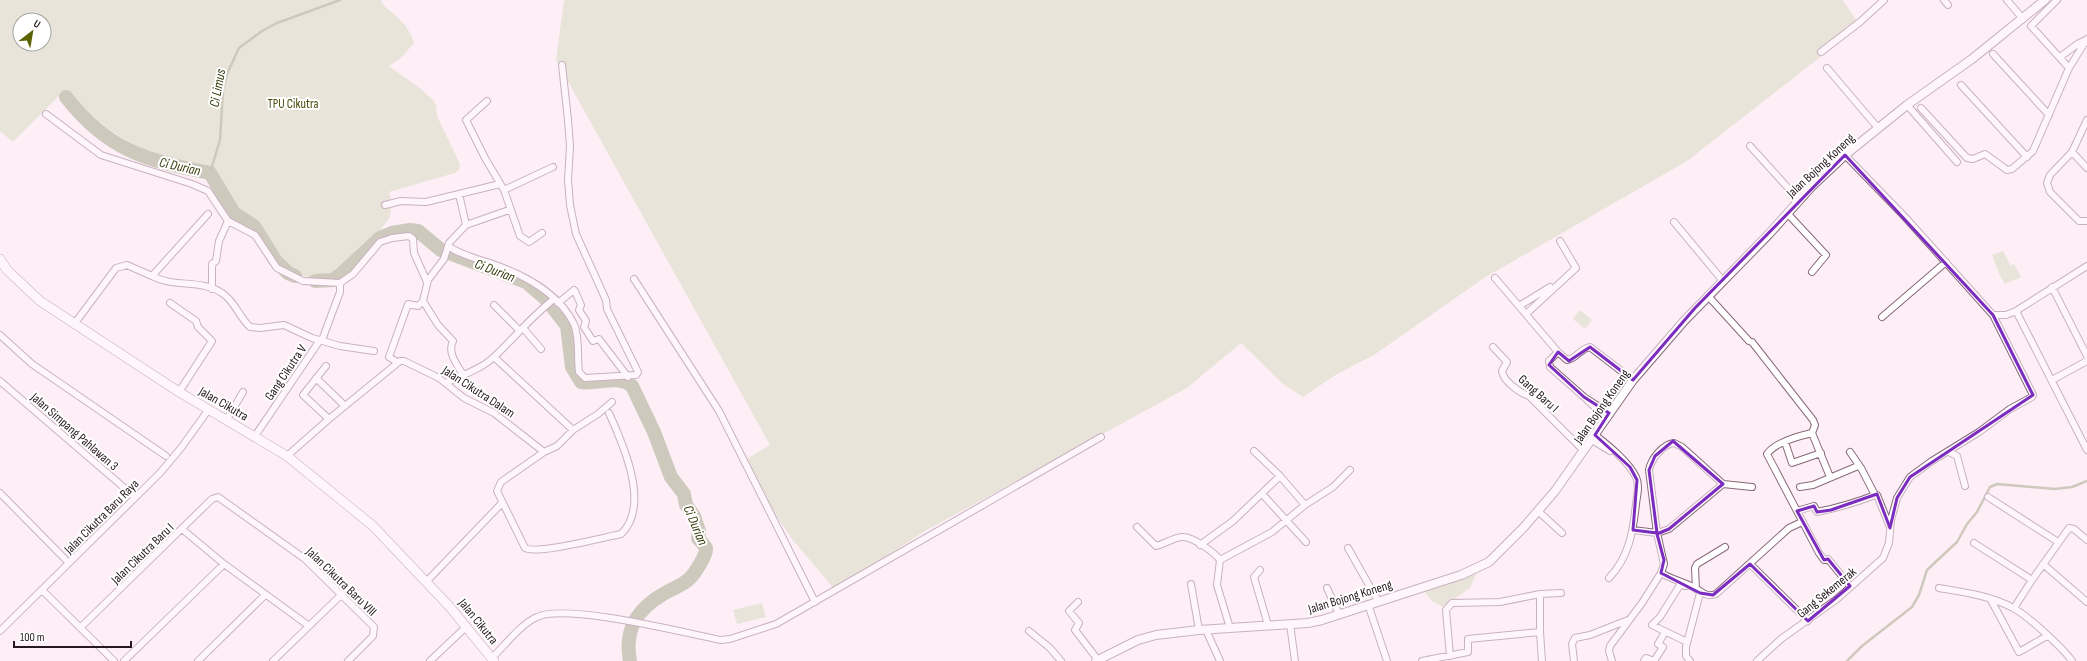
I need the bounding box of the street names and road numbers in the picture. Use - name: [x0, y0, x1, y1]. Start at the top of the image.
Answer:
- street label: Jalan Bojong Koneng: [1783, 130, 1858, 202]
- street label: Gang Cikutra V: [261, 342, 310, 403]
- street label: Jalan Cikutra Dalam: [438, 362, 518, 421]
- street label: Jalan Bojong Koneng: [1570, 366, 1633, 448]
- street label: Gang Baru I: [1515, 371, 1562, 416]
- street label: Jalan Cikutra: [195, 383, 251, 424]
- street label: Jalan Simpang Pahlawan 3: [27, 389, 121, 474]
- street label: Jalan Cikutra Baru Raya: [60, 476, 142, 558]
- street label: Jalan Cikutra Baru I: [107, 520, 177, 588]
- street label: Jalan Cikutra Baru VIII: [302, 543, 380, 619]
- street label: Gang Sekemerak: [1794, 564, 1860, 622]
- street label: Jalan Bojong Koneng: [1305, 577, 1394, 618]
- street label: Jalan Cikutra: [454, 595, 502, 648]

